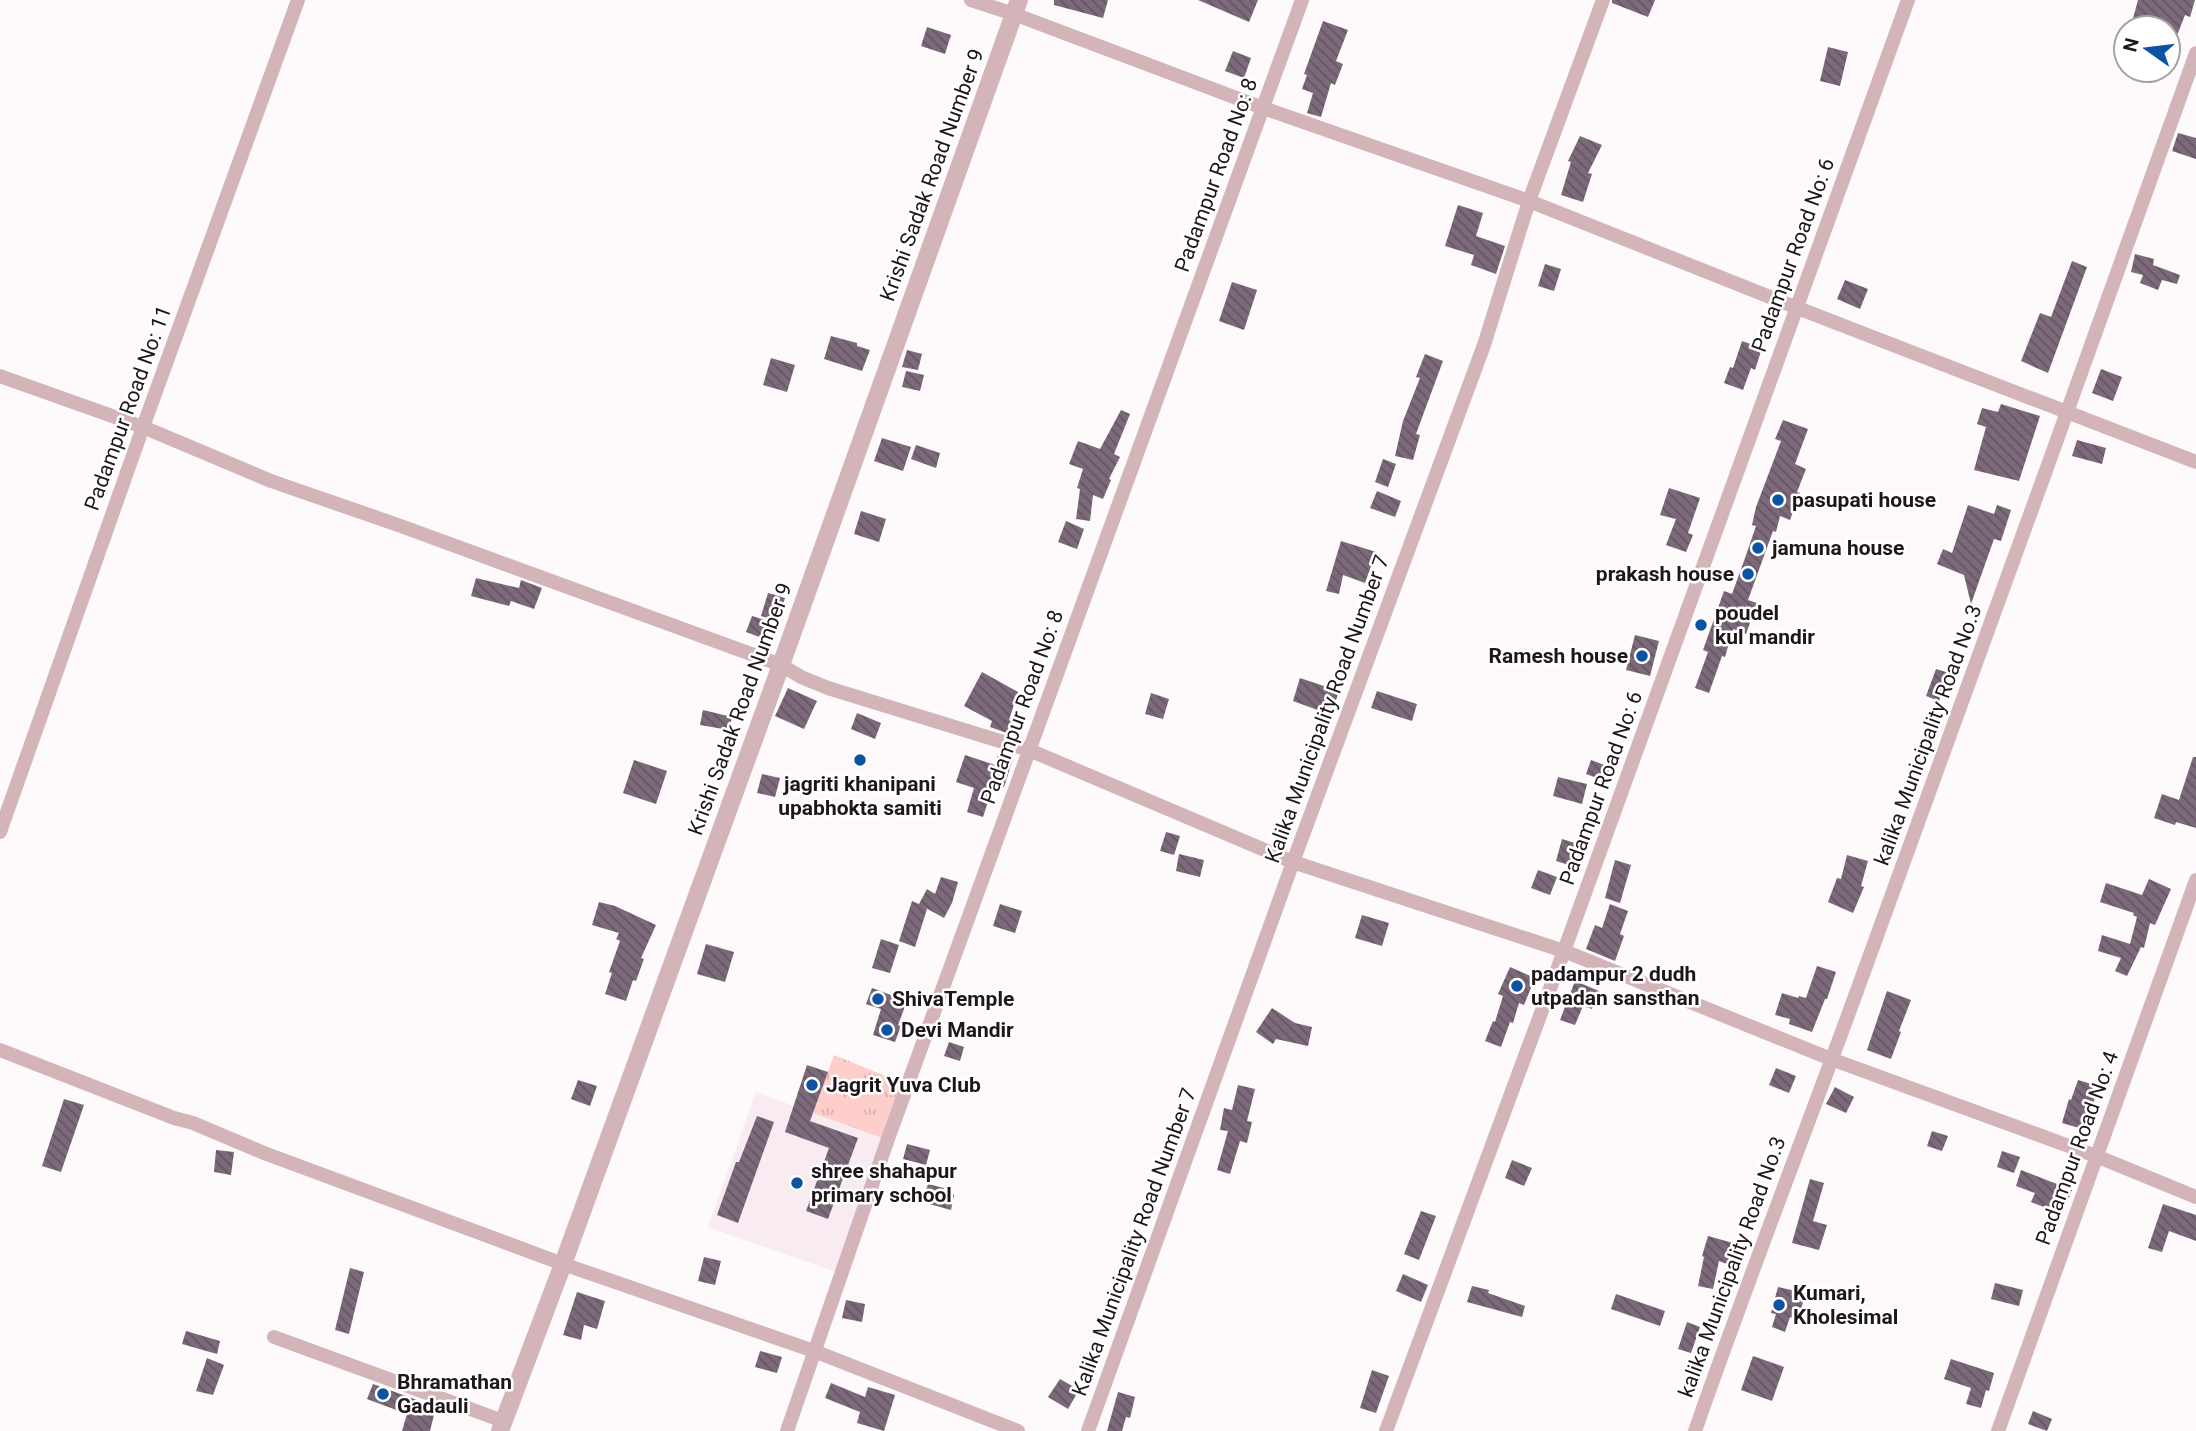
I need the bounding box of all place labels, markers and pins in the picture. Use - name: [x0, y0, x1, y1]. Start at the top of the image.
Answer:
- place label: pasupati house: [1792, 488, 1936, 512]
- marker: pasupati house: [1770, 492, 1786, 508]
- place label: jamuna house: [1770, 536, 1904, 560]
- marker: jamuna house: [1750, 540, 1766, 556]
- place label: prakash house: [1596, 562, 1734, 586]
- marker: prakash house: [1740, 566, 1756, 582]
- place label: poudel kul mandir: [1715, 601, 1815, 649]
- marker: poudel kul mandir: [1693, 617, 1709, 633]
- place label: Ramesh house: [1489, 644, 1628, 668]
- marker: Ramesh house: [1634, 648, 1650, 664]
- marker: jagriti khanipani upabhokta samiti: [852, 752, 868, 768]
- place label: jagriti khanipani upabhokta samiti: [778, 772, 942, 820]
- place label: padampur 2 dudh utpadan sansthan: [1531, 962, 1699, 1010]
- marker: padampur 2 dudh utpadan sansthan: [1509, 978, 1525, 994]
- place label: ShivaTemple: [892, 987, 1014, 1011]
- marker: ShivaTemple: [870, 991, 886, 1007]
- place label: Devi Mandir: [901, 1018, 1014, 1042]
- marker: Devi Mandir: [879, 1022, 895, 1038]
- place label: Jagrit Yuva Club: [826, 1073, 981, 1097]
- marker: Jagrit Yuva Club: [804, 1077, 820, 1093]
- place label: shree shahapur primary school: [811, 1159, 957, 1207]
- marker: shree shahapur primary school: [789, 1175, 805, 1191]
- place label: Kumari, Kholesimal: [1793, 1281, 1898, 1329]
- marker: Kumari, Kholesimal: [1771, 1297, 1787, 1313]
- place label: Bhramathan Gadauli: [397, 1370, 512, 1418]
- marker: Bhramathan Gadauli: [375, 1386, 391, 1402]

